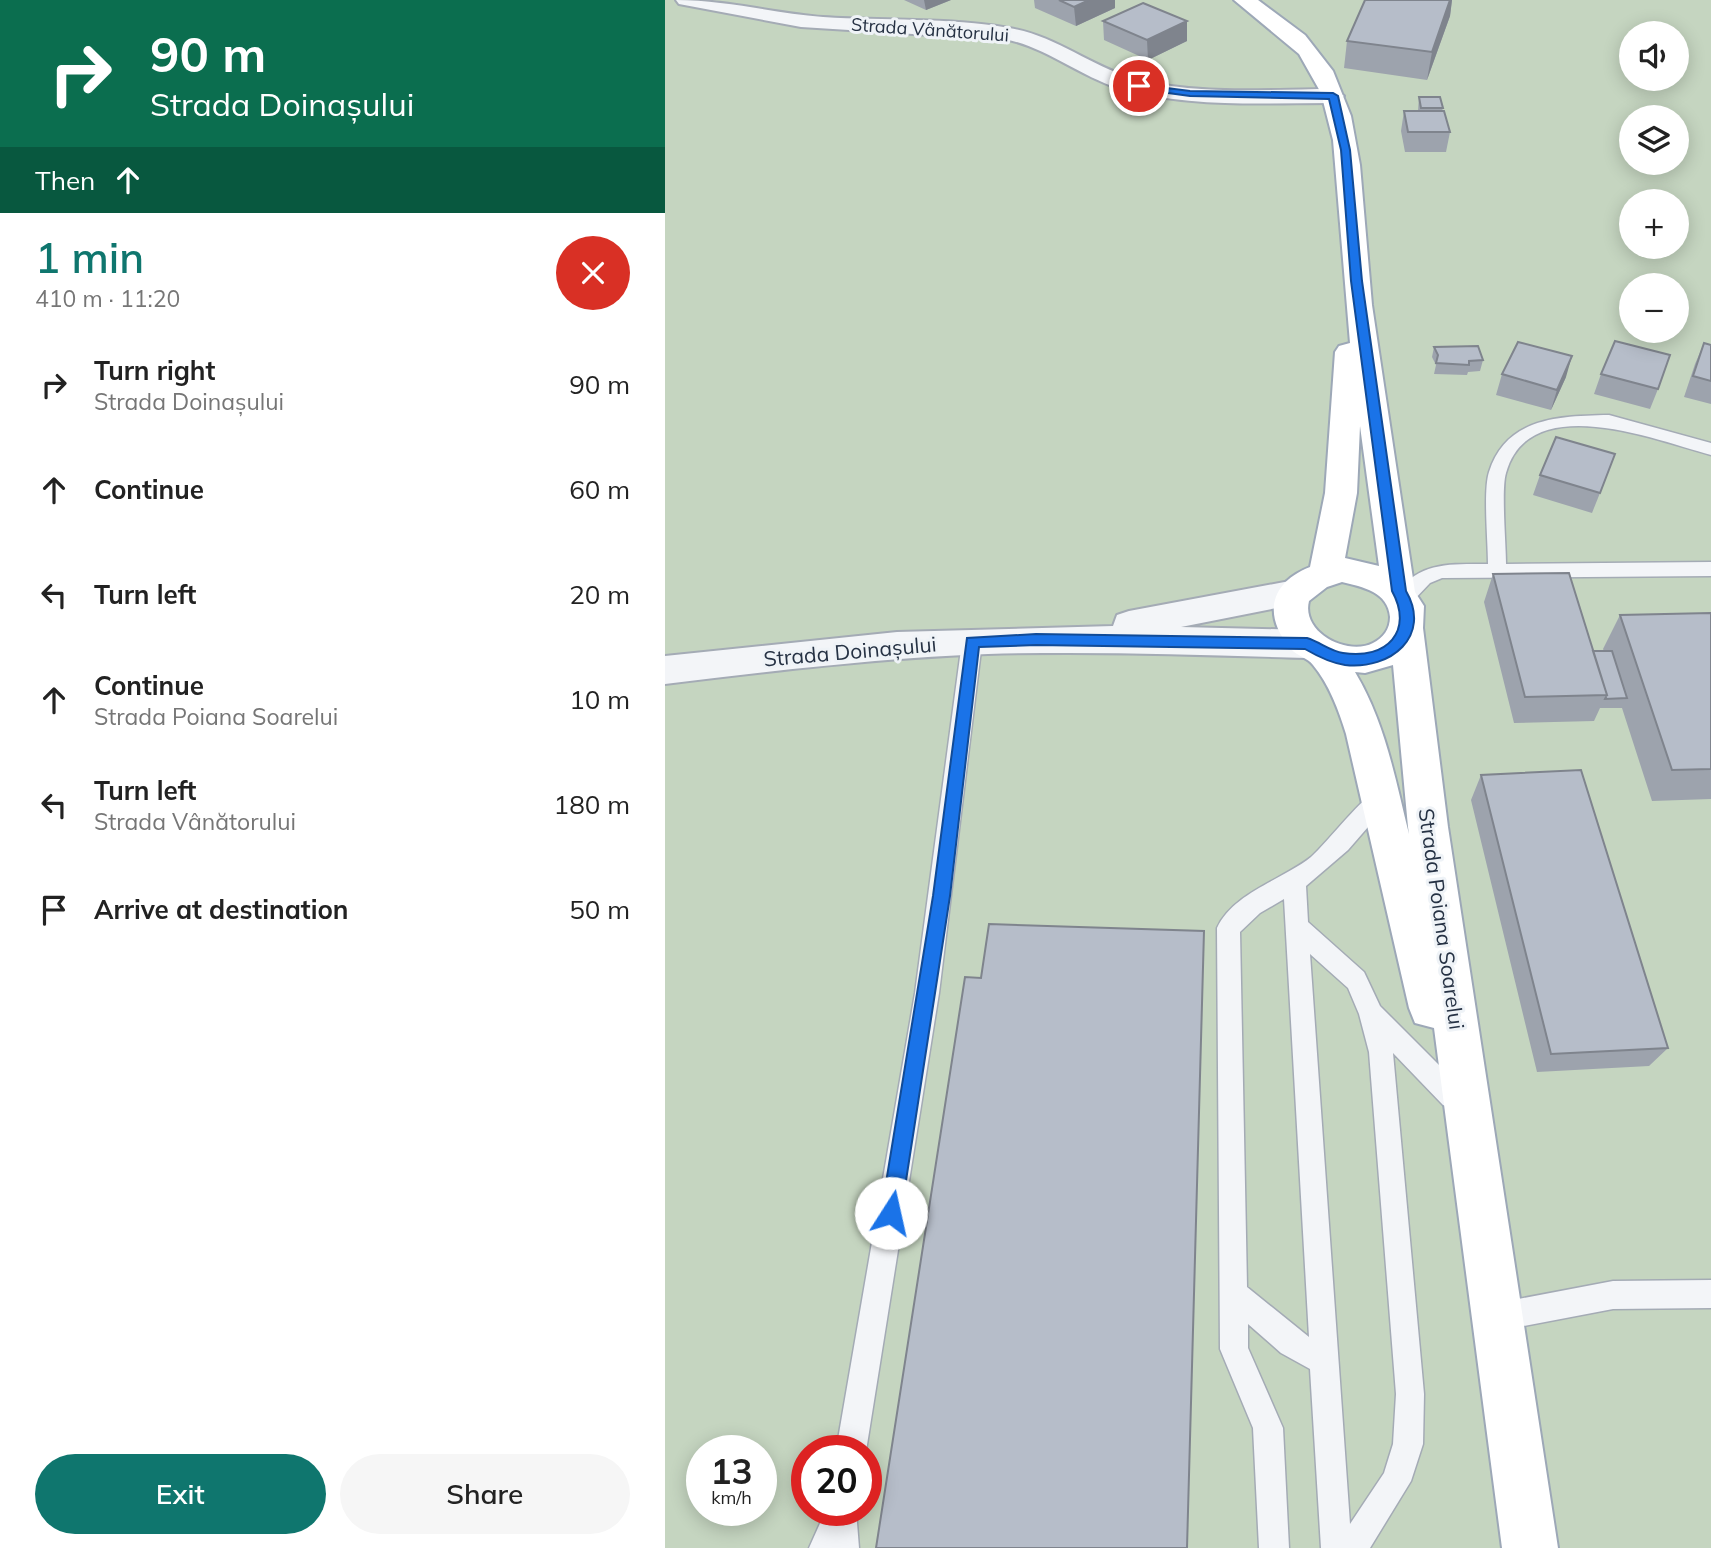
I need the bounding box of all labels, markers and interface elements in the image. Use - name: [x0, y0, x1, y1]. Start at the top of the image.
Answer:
- street label: Strada Vânătorului: [850, 13, 1010, 46]
- map controls: [1619, 21, 1689, 343]
- button: sound: [1619, 21, 1689, 91]
- text: 90 m: [150, 23, 266, 84]
- icon: right: [35, 28, 126, 119]
- pin: [1109, 56, 1169, 116]
- icon: arrive: [1120, 67, 1158, 105]
- text: Strada Doinașului: [150, 84, 414, 124]
- button: layers: [1619, 105, 1689, 175]
- icon: ahead: [109, 161, 147, 199]
- text: Then: [35, 164, 95, 197]
- button: +: [1619, 189, 1689, 259]
- text: 1 min: [35, 231, 144, 284]
- button: close: [556, 236, 630, 310]
- button: −: [1619, 273, 1689, 343]
- text: 410 m · 11:20: [35, 284, 180, 313]
- text: Turn right: [94, 354, 215, 387]
- icon: right: [35, 366, 73, 404]
- text: 90 m: [569, 368, 630, 401]
- text: Strada Doinașului: [94, 387, 284, 416]
- icon: ahead: [35, 471, 73, 509]
- text: Continue: [94, 473, 204, 506]
- text: 60 m: [569, 473, 630, 506]
- icon: left: [35, 576, 73, 614]
- text: Turn left: [94, 578, 196, 611]
- text: 20 m: [569, 578, 630, 611]
- street label: Strada Doinașului: [762, 630, 938, 673]
- text: Continue: [94, 669, 204, 702]
- icon: ahead: [35, 681, 73, 719]
- text: 10 m: [569, 683, 630, 716]
- text: Strada Poiana Soarelui: [94, 702, 338, 731]
- text: Turn left: [94, 774, 196, 807]
- icon: left: [35, 786, 73, 824]
- text: 180 m: [554, 788, 630, 821]
- text: Strada Vânătorului: [94, 807, 296, 836]
- street label: Strada Poiana Soarelui: [1414, 807, 1470, 1031]
- icon: arrive: [35, 891, 73, 929]
- text: Arrive at destination: [94, 893, 349, 926]
- text: 50 m: [569, 893, 630, 926]
- position arrow: [854, 1176, 928, 1250]
- speed limit sign: 20: [791, 1435, 882, 1526]
- text: 13: [710, 1449, 753, 1493]
- button: Exit: [35, 1454, 326, 1534]
- button: Share: [340, 1454, 630, 1534]
- text: km/h: [711, 1486, 752, 1509]

